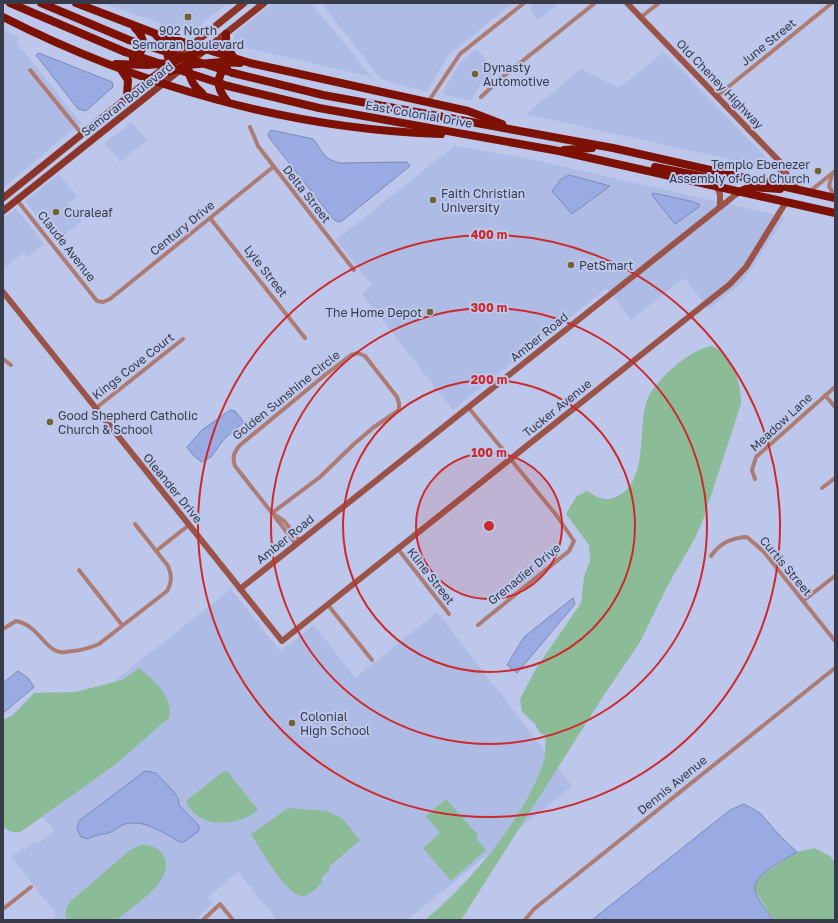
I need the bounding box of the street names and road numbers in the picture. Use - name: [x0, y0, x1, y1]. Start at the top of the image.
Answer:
- street label: June Street: [737, 15, 799, 69]
- street label: Old Cheney Highway: [673, 36, 767, 132]
- street label: Semoran Boulevard: [78, 59, 176, 139]
- street label: East Colonial Drive: [364, 97, 474, 131]
- street label: Delta Street: [280, 162, 334, 226]
- street label: Century Drive: [147, 197, 217, 259]
- street label: Claude Avenue: [35, 208, 99, 284]
- street label: Lyle Street: [241, 242, 291, 300]
- street label: Amber Road: [507, 309, 571, 365]
- street label: Kings Cove Court: [89, 329, 177, 403]
- street label: Golden Sunshine Circle: [229, 347, 343, 443]
- street label: Tucker Avenue: [520, 376, 594, 440]
- street label: Meadow Lane: [747, 389, 815, 455]
- street label: Oleander Drive: [140, 450, 206, 526]
- street label: Amber Road: [253, 511, 317, 567]
- street label: Curtis Street: [757, 533, 815, 599]
- street label: Grenadier Drive: [485, 540, 563, 608]
- street label: Kline Street: [404, 545, 458, 608]
- street label: Dennis Avenue: [634, 752, 710, 818]

